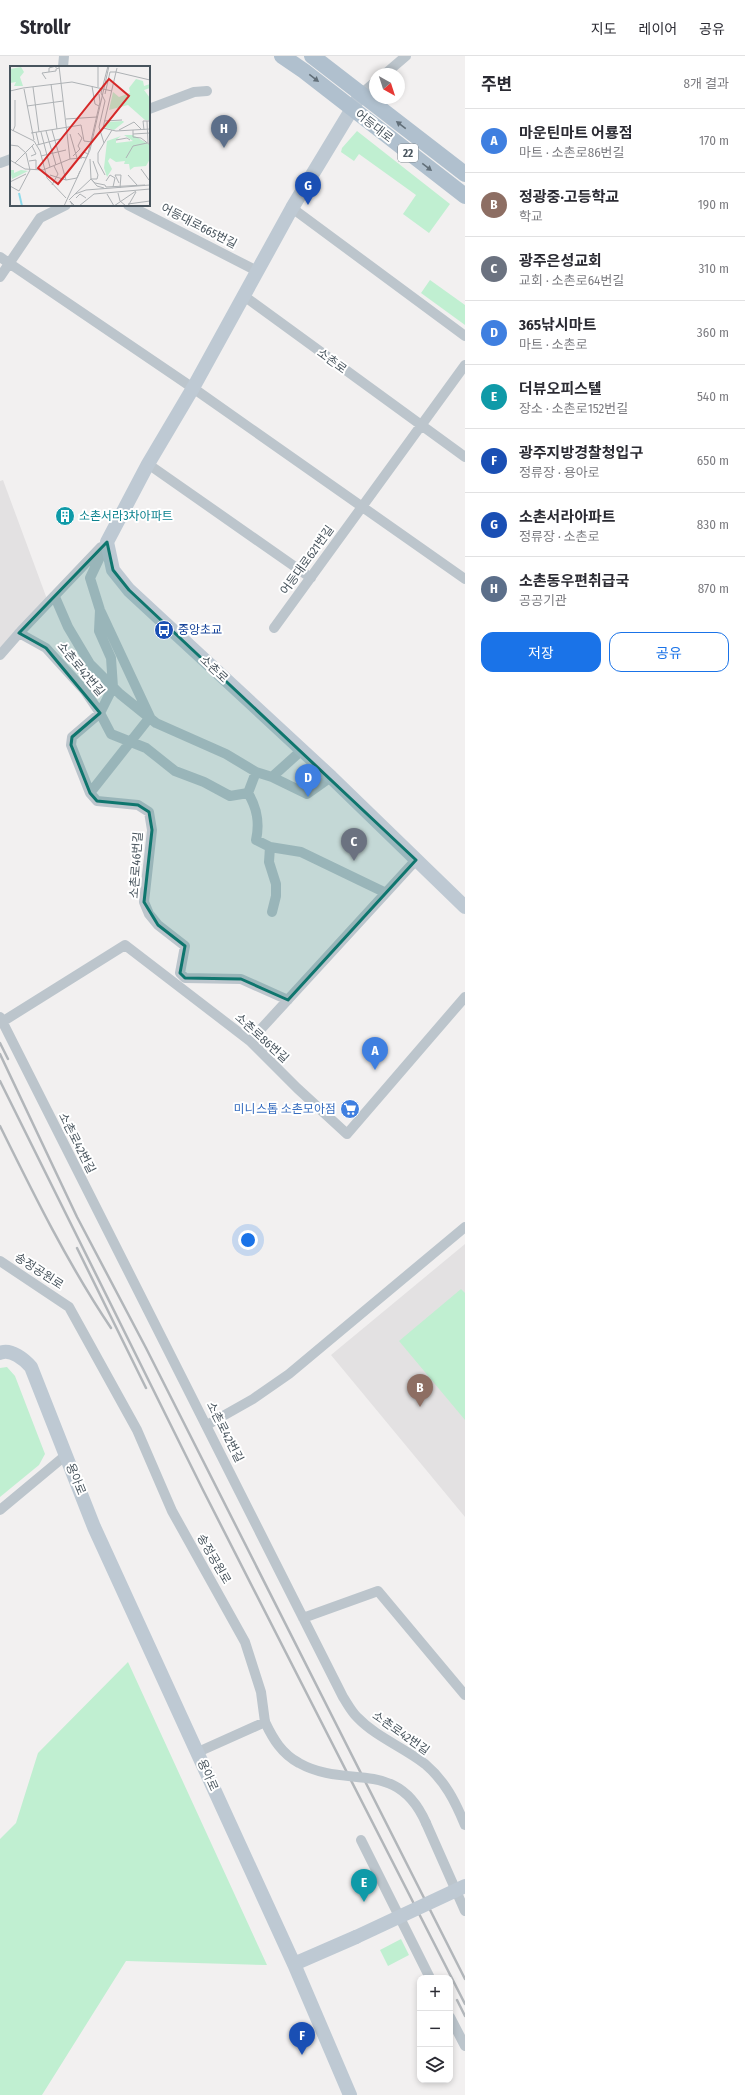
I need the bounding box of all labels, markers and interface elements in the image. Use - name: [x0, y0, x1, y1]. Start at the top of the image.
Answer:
- text: Strollr: [20, 16, 70, 39]
- text: 지도: [591, 21, 617, 38]
- text: 레이어: [639, 21, 677, 38]
- text: 공유: [699, 21, 725, 38]
- inset map: [10, 66, 150, 206]
- north arrow: [369, 68, 405, 104]
- one-way arrow: [308, 74, 319, 83]
- text: 주변: [481, 74, 512, 95]
- text: 8개 결과: [684, 76, 729, 91]
- street label: 어등대로: [352, 107, 396, 145]
- pin: H: [211, 115, 237, 148]
- one-way arrow: [395, 121, 406, 129]
- text: 마운틴마트 어룡점: [519, 124, 633, 142]
- text: A: [490, 133, 498, 148]
- text: 170 m: [699, 133, 729, 148]
- road number: 22: [398, 144, 418, 162]
- text: 마트 · 소촌로86번길: [519, 145, 625, 160]
- one-way arrow: [421, 163, 432, 171]
- pin: G: [295, 172, 321, 205]
- text: 정광중·고등학교: [519, 188, 619, 206]
- text: B: [490, 197, 498, 212]
- text: 190 m: [698, 197, 729, 212]
- street label: 어등대로665번길: [159, 201, 239, 251]
- text: 학교: [519, 209, 543, 224]
- text: 광주은성교회: [519, 252, 602, 270]
- text: C: [491, 261, 497, 276]
- text: 310 m: [699, 261, 729, 276]
- text: 교회 · 소촌로64번길: [519, 273, 624, 288]
- text: 365낚시마트: [519, 316, 596, 334]
- text: D: [490, 325, 498, 340]
- text: 360 m: [697, 325, 729, 340]
- text: 마트 · 소촌로: [519, 337, 588, 352]
- street label: 소촌로: [314, 346, 350, 376]
- text: 더뷰오피스텔: [519, 380, 602, 398]
- text: E: [491, 389, 497, 404]
- text: 540 m: [697, 389, 729, 404]
- text: 장소 · 소촌로152번길: [519, 401, 628, 416]
- text: 광주지방경찰청입구: [519, 444, 643, 462]
- text: F: [491, 453, 497, 468]
- text: 650 m: [697, 453, 729, 468]
- text: 정류장 · 용아로: [519, 465, 600, 480]
- building icon: 소촌서라3차아파트: [54, 505, 76, 527]
- text: 소촌서라아파트: [519, 508, 616, 526]
- place label: 소촌서라3차아파트: [79, 509, 173, 523]
- text: G: [490, 517, 498, 532]
- text: 830 m: [697, 517, 729, 532]
- street label: 어등대로621번길: [277, 523, 337, 597]
- text: 정류장 · 소촌로: [519, 529, 600, 544]
- text: 소촌동우편취급국: [519, 572, 629, 590]
- text: H: [490, 581, 498, 596]
- text: 870 m: [698, 581, 729, 596]
- text: 공공기관: [519, 593, 567, 608]
- bus stop icon: 중앙초교: [153, 619, 175, 641]
- place label: 중앙초교: [178, 623, 222, 637]
- button: 저장: [481, 632, 601, 672]
- button: 공유: [609, 632, 729, 672]
- street label: 소촌로42번길: [54, 639, 108, 699]
- street label: 소촌로: [197, 653, 231, 685]
- pin: D: [295, 764, 321, 797]
- pin: C: [341, 828, 367, 861]
- street label: 소촌로46번길: [127, 831, 145, 899]
- street label: 소촌로86번길: [232, 1010, 292, 1066]
- pin: A: [362, 1037, 388, 1070]
- supermarket icon: 미니스톱 소촌모아점: [339, 1098, 361, 1120]
- place label: 미니스톱 소촌모아점: [234, 1102, 336, 1116]
- street label: 소촌로42번길: [56, 1110, 98, 1176]
- your location: [238, 1230, 258, 1250]
- street label: 송정공원로: [12, 1250, 66, 1292]
- pin: B: [407, 1374, 433, 1407]
- street label: 소촌로42번길: [204, 1399, 246, 1465]
- street label: 용아로: [63, 1461, 89, 1497]
- street label: 송정공원로: [194, 1532, 234, 1586]
- street label: 소촌로42번길: [370, 1708, 432, 1758]
- street label: 용아로: [195, 1757, 221, 1793]
- pin: E: [351, 1869, 377, 1902]
- map controls: [417, 1975, 453, 2083]
- button: +: [417, 1975, 453, 2011]
- button: −: [417, 2011, 453, 2047]
- pin: F: [289, 2022, 315, 2055]
- button: layers: [417, 2047, 453, 2083]

